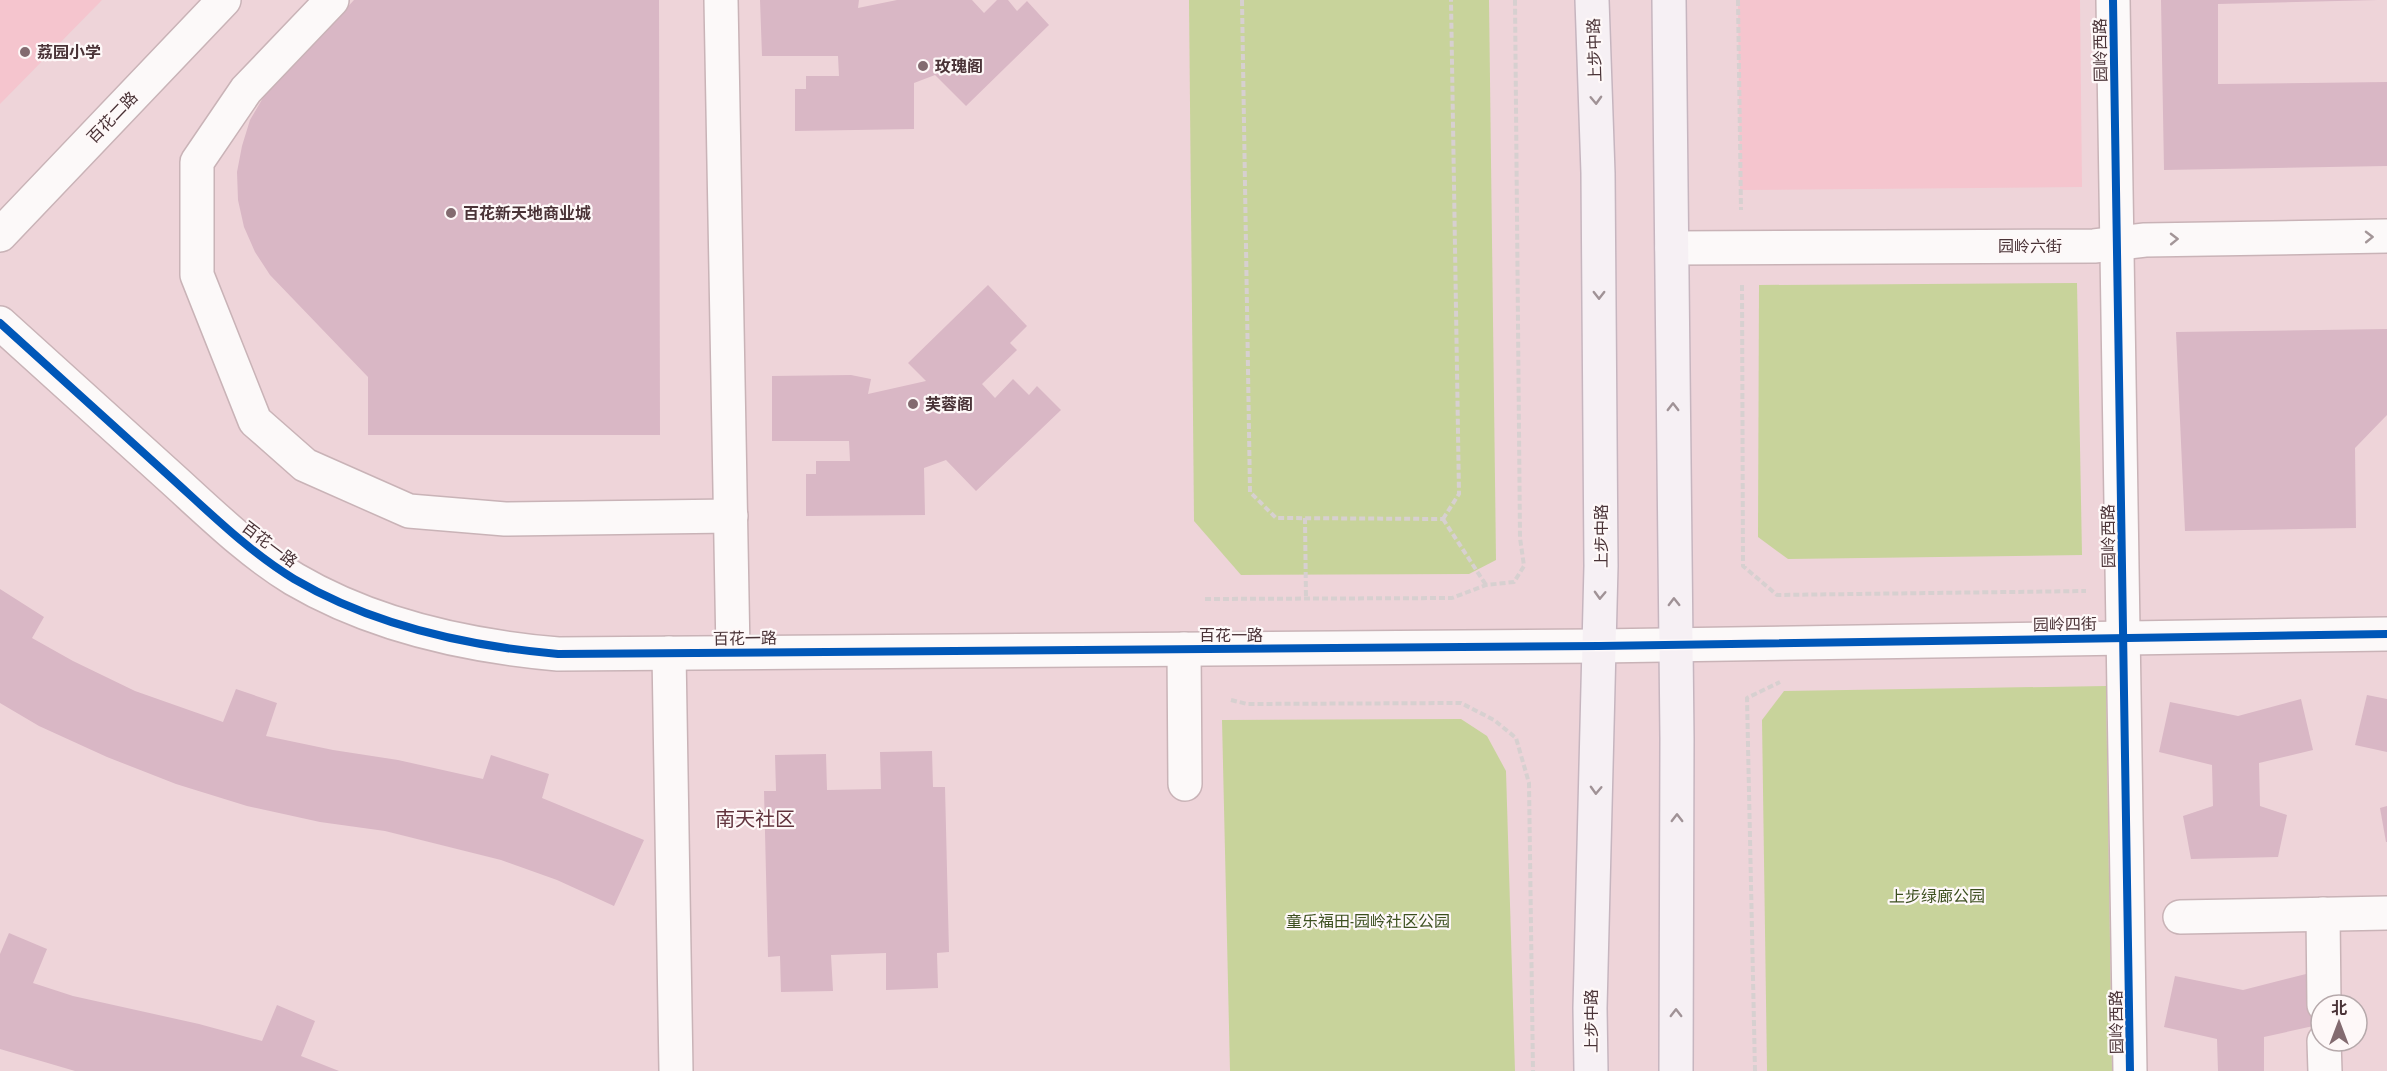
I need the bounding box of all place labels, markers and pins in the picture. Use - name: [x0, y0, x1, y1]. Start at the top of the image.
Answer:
- place label: 荔园小学: [37, 43, 101, 61]
- marker: 荔园小学: [18, 45, 32, 59]
- place label: 玫瑰阁: [935, 57, 983, 75]
- marker: 玫瑰阁: [916, 59, 930, 73]
- place label: 百花新天地商业城: [463, 204, 591, 222]
- marker: 百花新天地商业城: [444, 206, 458, 220]
- place label: 芙蓉阁: [925, 395, 973, 413]
- marker: 芙蓉阁: [906, 397, 920, 411]

